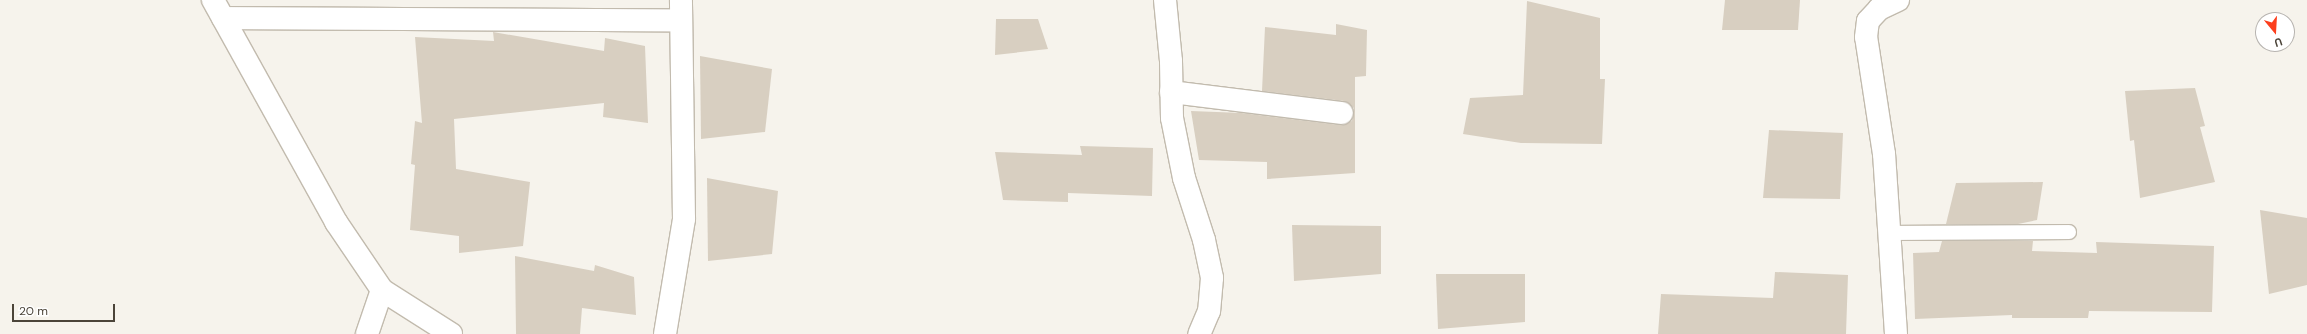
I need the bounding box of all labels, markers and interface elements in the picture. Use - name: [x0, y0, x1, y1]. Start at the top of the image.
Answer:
- north arrow: [2255, 12, 2295, 52]
- text: U: [2273, 35, 2284, 50]
- scale bar: [14, 296, 117, 322]
- text: 20 m: [19, 303, 48, 319]

